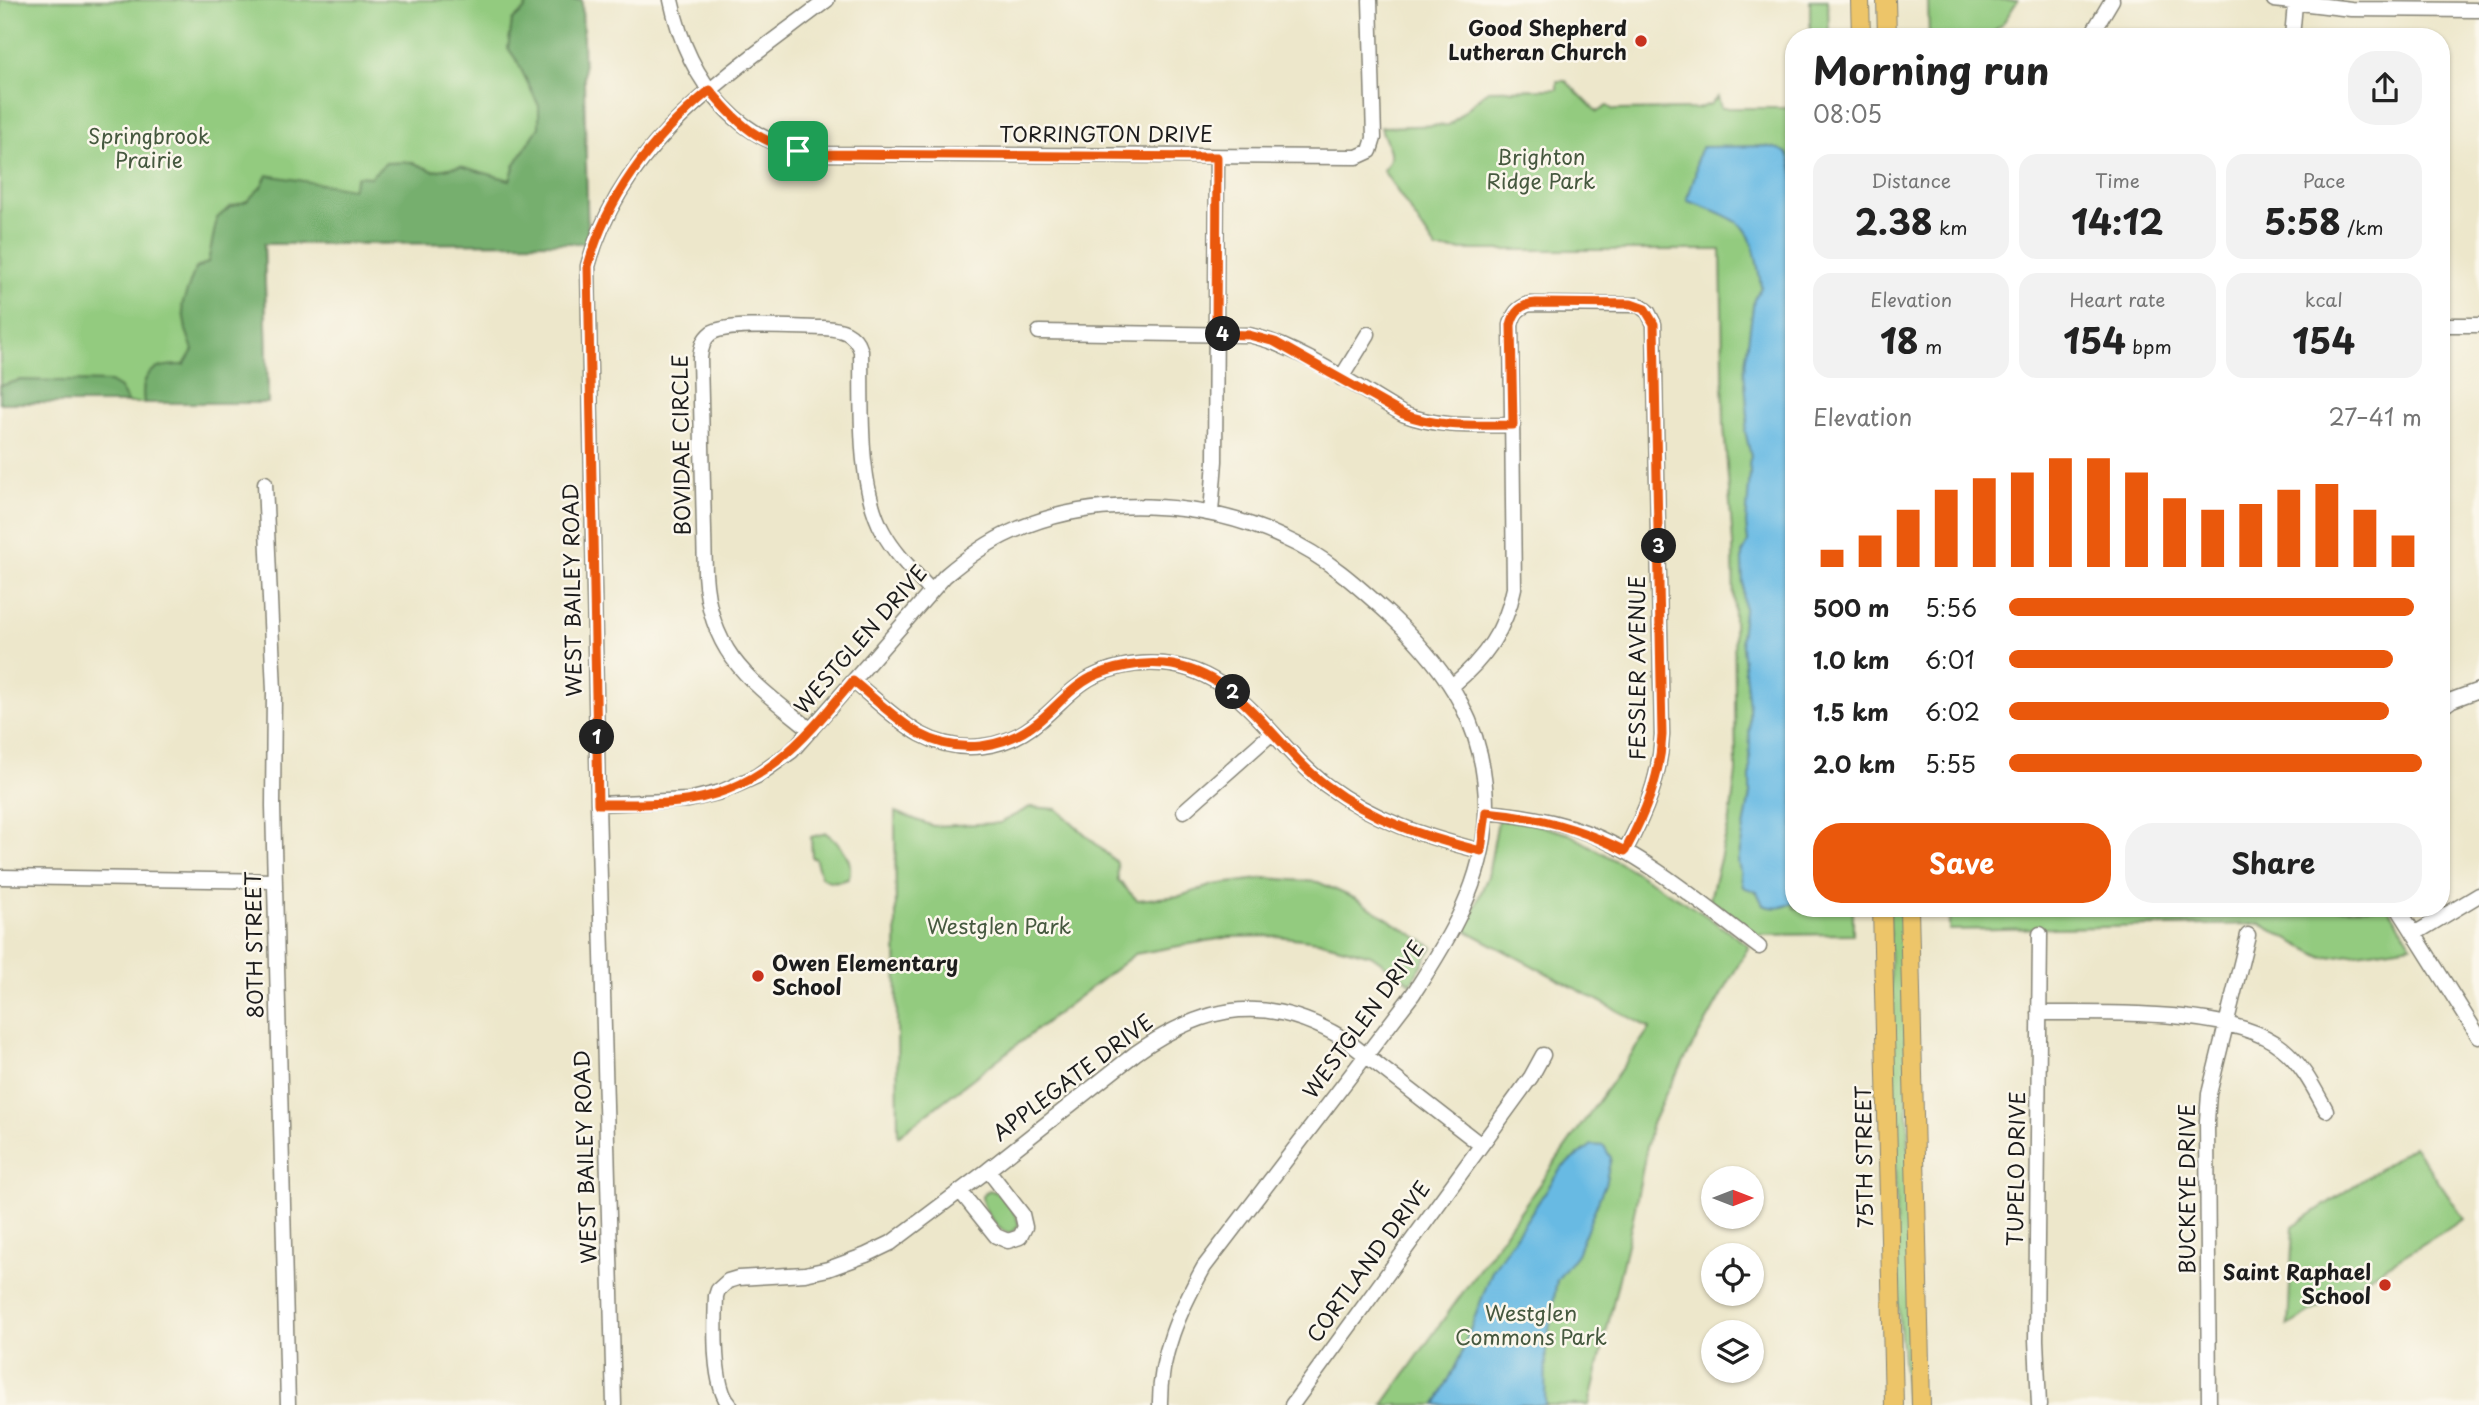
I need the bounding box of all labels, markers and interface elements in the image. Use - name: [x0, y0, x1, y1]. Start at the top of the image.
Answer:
- place label: Good Shepherd Lutheran Church: [1448, 11, 1627, 67]
- marker: Good Shepherd Lutheran Church: [1633, 33, 1649, 49]
- text: Morning run: [1813, 41, 2049, 98]
- button: share: [2348, 51, 2422, 125]
- text: 08:05: [1813, 96, 1882, 131]
- street label: TORRINGTON DRIVE: [999, 117, 1213, 149]
- park label: Springbrook Prairie: [88, 119, 210, 175]
- pin: [768, 121, 828, 181]
- icon: arrive: [779, 132, 817, 170]
- park label: Brighton Ridge Park: [1487, 140, 1596, 196]
- text: Distance: [1871, 166, 1951, 194]
- text: Time: [2095, 166, 2140, 194]
- text: Pace: [2302, 166, 2345, 194]
- text: 2.38: [1855, 194, 1933, 247]
- text: 14:12: [2071, 194, 2164, 247]
- text: 5:58: [2264, 194, 2341, 247]
- text: km: [1933, 213, 1968, 241]
- text: /km: [2341, 213, 2384, 241]
- text: Elevation: [1870, 285, 1952, 313]
- text: Heart rate: [2070, 285, 2165, 313]
- text: kcal: [2305, 285, 2343, 313]
- text: 18: [1880, 313, 1919, 366]
- text: 154: [2063, 313, 2126, 366]
- text: 154: [2292, 313, 2355, 366]
- pin: 4: [1206, 316, 1240, 352]
- text: 4: [1216, 319, 1229, 347]
- text: m: [1919, 332, 1942, 360]
- text: bpm: [2126, 332, 2172, 360]
- street label: BOVIDAE CIRCLE: [662, 354, 698, 536]
- text: Elevation: [1813, 399, 1912, 434]
- text: 27–41 m: [2329, 399, 2422, 434]
- street label: WEST BAILEY ROAD: [553, 483, 589, 697]
- pin: 3: [1642, 528, 1676, 564]
- text: 3: [1652, 531, 1665, 559]
- street label: WESTGLEN DRIVE: [785, 557, 934, 721]
- street label: FESSLER AVENUE: [1620, 576, 1652, 760]
- text: 500 m: [1813, 590, 1890, 625]
- text: 5:56: [1925, 590, 1977, 625]
- text: 1.0 km: [1813, 642, 1890, 677]
- text: 6:01: [1925, 642, 1975, 677]
- pin: 2: [1216, 674, 1250, 710]
- text: 2: [1226, 677, 1239, 705]
- text: 1.5 km: [1813, 694, 1889, 729]
- text: 6:02: [1925, 694, 1980, 729]
- pin: 1: [580, 720, 614, 754]
- text: 1: [592, 722, 601, 750]
- text: 2.0 km: [1813, 746, 1895, 781]
- text: 5:55: [1925, 746, 1976, 781]
- button: Save: [1813, 823, 2111, 903]
- button: Share: [2125, 823, 2422, 903]
- street label: 80TH STREET: [236, 871, 270, 1019]
- park label: Westglen Park: [927, 909, 1071, 941]
- street label: WESTGLEN DRIVE: [1294, 933, 1431, 1105]
- place label: Owen Elementary School: [772, 946, 958, 1002]
- marker: Owen Elementary School: [750, 968, 766, 984]
- street label: APPLEGATE DRIVE: [985, 1005, 1159, 1148]
- street label: WEST BAILEY ROAD: [564, 1050, 604, 1264]
- street label: 75TH STREET: [1846, 1085, 1880, 1229]
- street label: TUPELO DRIVE: [1998, 1091, 2032, 1247]
- street label: BUCKEYE DRIVE: [2170, 1104, 2202, 1274]
- north arrow: [1701, 1166, 1764, 1228]
- map controls: [1701, 1166, 1764, 1383]
- street label: CORTLAND DRIVE: [1298, 1173, 1437, 1348]
- button: locate: [1701, 1243, 1764, 1306]
- place label: Saint Raphael School: [2223, 1255, 2371, 1311]
- marker: Saint Raphael School: [2377, 1277, 2393, 1293]
- park label: Westglen Commons Park: [1455, 1296, 1607, 1352]
- button: layers: [1701, 1320, 1764, 1383]

